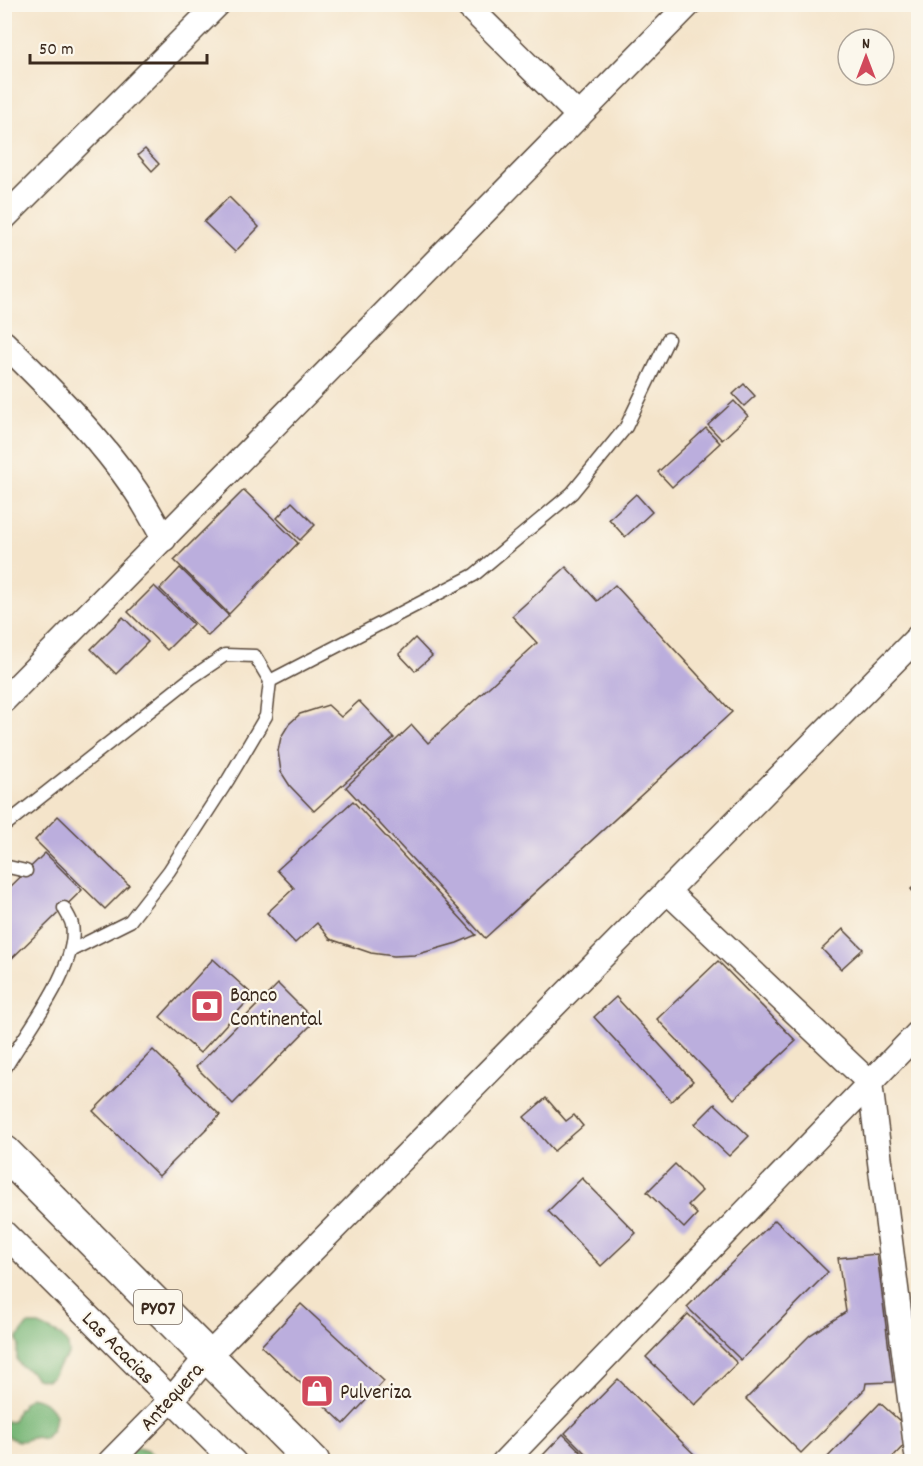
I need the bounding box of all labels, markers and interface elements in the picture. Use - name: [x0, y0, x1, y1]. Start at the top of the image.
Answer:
- scale bar: [30, 27, 207, 65]
- north arrow: [836, 27, 896, 87]
- text: N: [862, 33, 870, 56]
- text: 50 m: [39, 38, 74, 63]
- place label: Banco Continental: [230, 982, 322, 1036]
- bank icon: Banco Continental: [189, 988, 225, 1024]
- road number: PY07: [134, 1290, 182, 1324]
- street label: Las Acacias: [73, 1306, 160, 1393]
- street label: Antequera: [134, 1356, 213, 1439]
- shop icon: Pulveriza: [299, 1373, 335, 1409]
- place label: Pulveriza: [340, 1379, 412, 1409]

